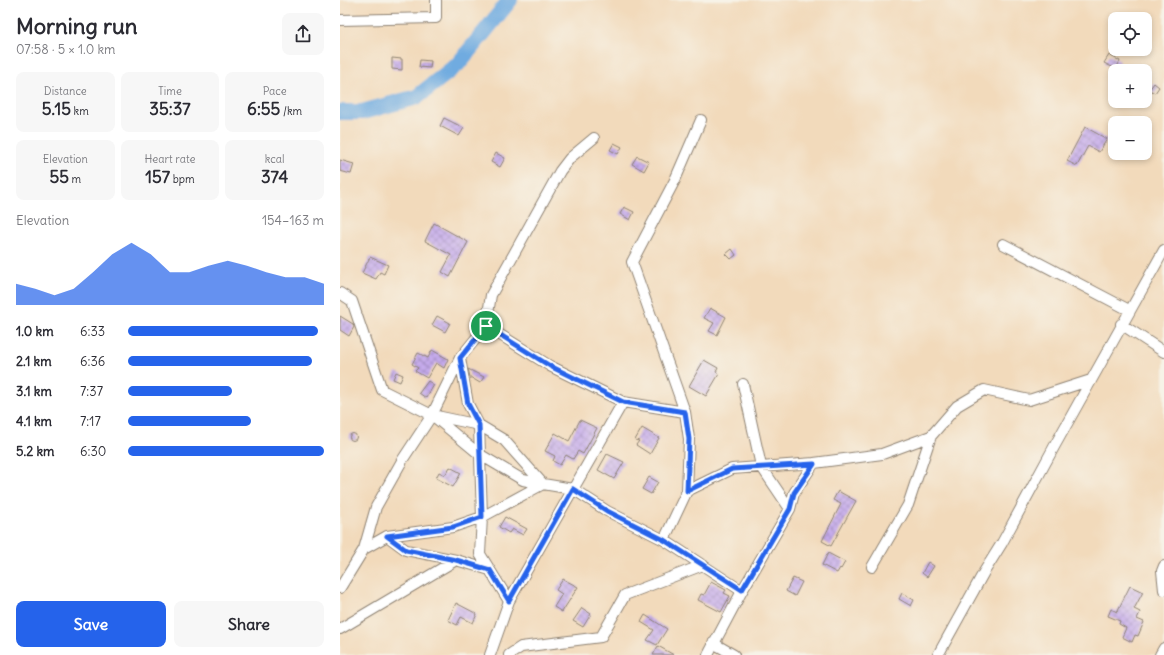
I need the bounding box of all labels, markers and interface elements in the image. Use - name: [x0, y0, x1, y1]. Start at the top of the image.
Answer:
- text: Morning run: [16, 12, 138, 40]
- map controls: [1108, 12, 1152, 160]
- button: locate: [1108, 12, 1152, 56]
- button: share: [282, 13, 324, 55]
- text: 07:58 · 5 × 1.0 km: [16, 41, 115, 58]
- button: +: [1108, 64, 1152, 108]
- text: Distance: [44, 84, 87, 98]
- text: Time: [158, 84, 182, 98]
- text: Pace: [263, 84, 287, 98]
- text: 5.15: [42, 98, 71, 120]
- text: 35:37: [149, 98, 191, 120]
- text: 6:55: [247, 98, 280, 120]
- text: km: [71, 104, 89, 118]
- text: /km: [280, 104, 302, 118]
- button: −: [1108, 116, 1152, 160]
- text: Elevation: [43, 152, 88, 166]
- text: Heart rate: [144, 152, 196, 166]
- text: kcal: [265, 152, 285, 166]
- text: 55: [49, 166, 69, 188]
- text: 157: [145, 166, 170, 188]
- text: 374: [261, 166, 288, 188]
- text: m: [69, 172, 81, 186]
- text: bpm: [170, 172, 195, 186]
- text: Elevation: [16, 212, 69, 229]
- text: 154–163 m: [262, 212, 324, 229]
- pin: [469, 309, 503, 343]
- icon: arrive: [475, 315, 497, 337]
- text: 1.0 km: [16, 323, 54, 340]
- text: 6:33: [80, 323, 105, 340]
- text: 2.1 km: [16, 353, 52, 370]
- text: 6:36: [80, 353, 105, 370]
- text: 3.1 km: [16, 383, 52, 400]
- text: 7:37: [80, 383, 103, 400]
- text: 4.1 km: [16, 413, 52, 430]
- text: 7:17: [80, 413, 101, 430]
- text: 5.2 km: [16, 443, 54, 460]
- text: 6:30: [80, 443, 106, 460]
- button: Save: [16, 601, 166, 647]
- button: Share: [174, 601, 324, 647]

